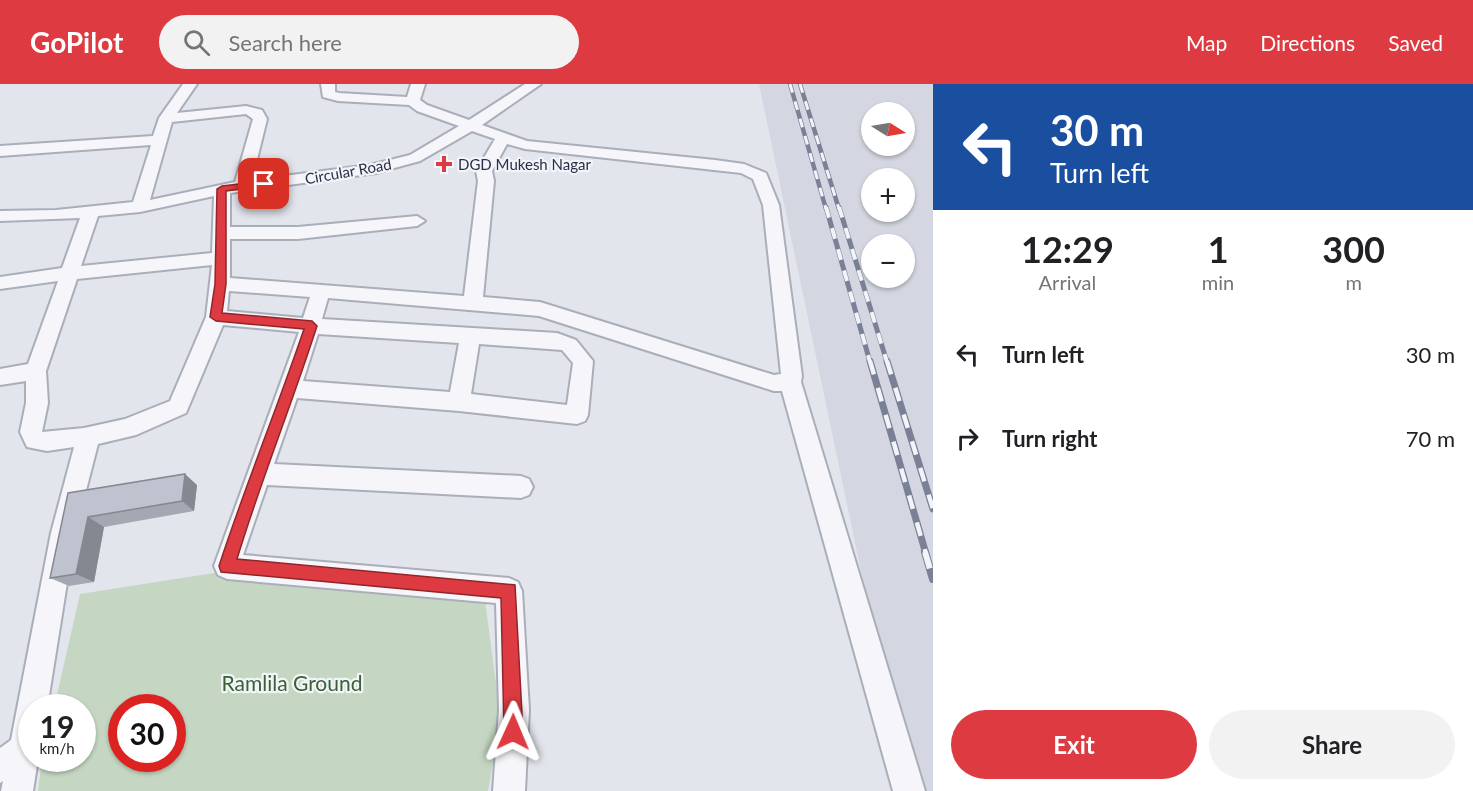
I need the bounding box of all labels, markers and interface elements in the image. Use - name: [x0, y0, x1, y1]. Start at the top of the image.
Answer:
- search box: [159, 15, 579, 69]
- text: GoPilot: [30, 25, 123, 59]
- icon: search: [180, 26, 213, 59]
- text: Search here: [228, 29, 342, 56]
- text: Map: [1186, 30, 1227, 55]
- text: Directions: [1260, 30, 1355, 55]
- text: Saved: [1388, 30, 1443, 55]
- north arrow: [861, 102, 915, 156]
- map controls: [861, 102, 915, 288]
- text: 30 m: [1050, 105, 1144, 155]
- icon: left: [951, 108, 1029, 186]
- street label: Circular Road: [303, 155, 393, 187]
- marker: DGD Mukesh Nagar: [435, 155, 453, 173]
- place label: DGD Mukesh Nagar: [458, 155, 592, 173]
- text: Turn left: [1050, 156, 1149, 189]
- pin: [238, 158, 289, 209]
- icon: arrive: [247, 167, 280, 200]
- button: +: [861, 168, 915, 222]
- text: 12:29: [1021, 227, 1114, 271]
- text: 1: [1208, 227, 1229, 271]
- text: 300: [1322, 227, 1385, 271]
- button: −: [861, 234, 915, 288]
- text: Arrival: [1039, 270, 1096, 294]
- text: min: [1202, 270, 1234, 294]
- text: m: [1345, 270, 1362, 294]
- icon: left: [951, 338, 984, 371]
- text: Turn left: [1002, 341, 1084, 368]
- text: 30 m: [1406, 341, 1455, 368]
- icon: right: [951, 422, 984, 455]
- text: Turn right: [1002, 425, 1097, 452]
- text: 70 m: [1406, 425, 1455, 452]
- park label: Ramlila Ground: [222, 670, 362, 695]
- speed limit sign: 30: [108, 694, 186, 772]
- position arrow: [481, 700, 545, 764]
- text: 19: [40, 708, 74, 744]
- button: Exit: [951, 710, 1197, 779]
- button: Share: [1209, 710, 1455, 779]
- text: km/h: [39, 739, 75, 757]

